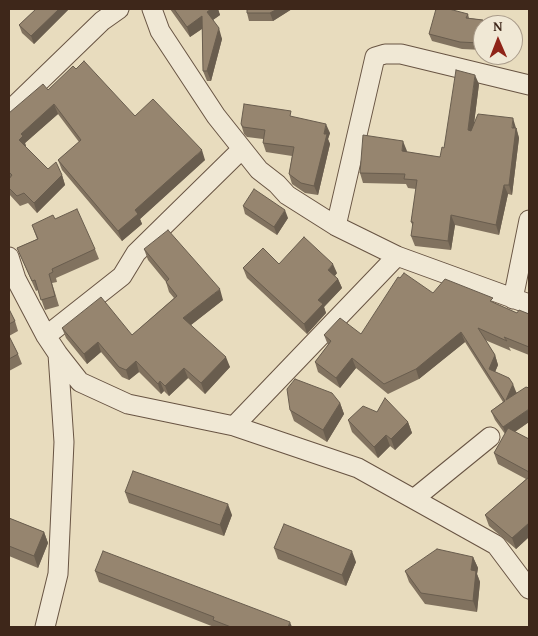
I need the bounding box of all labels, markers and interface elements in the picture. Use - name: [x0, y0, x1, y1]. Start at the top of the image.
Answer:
- north arrow: [473, 15, 523, 65]
- text: N: [493, 16, 503, 36]

